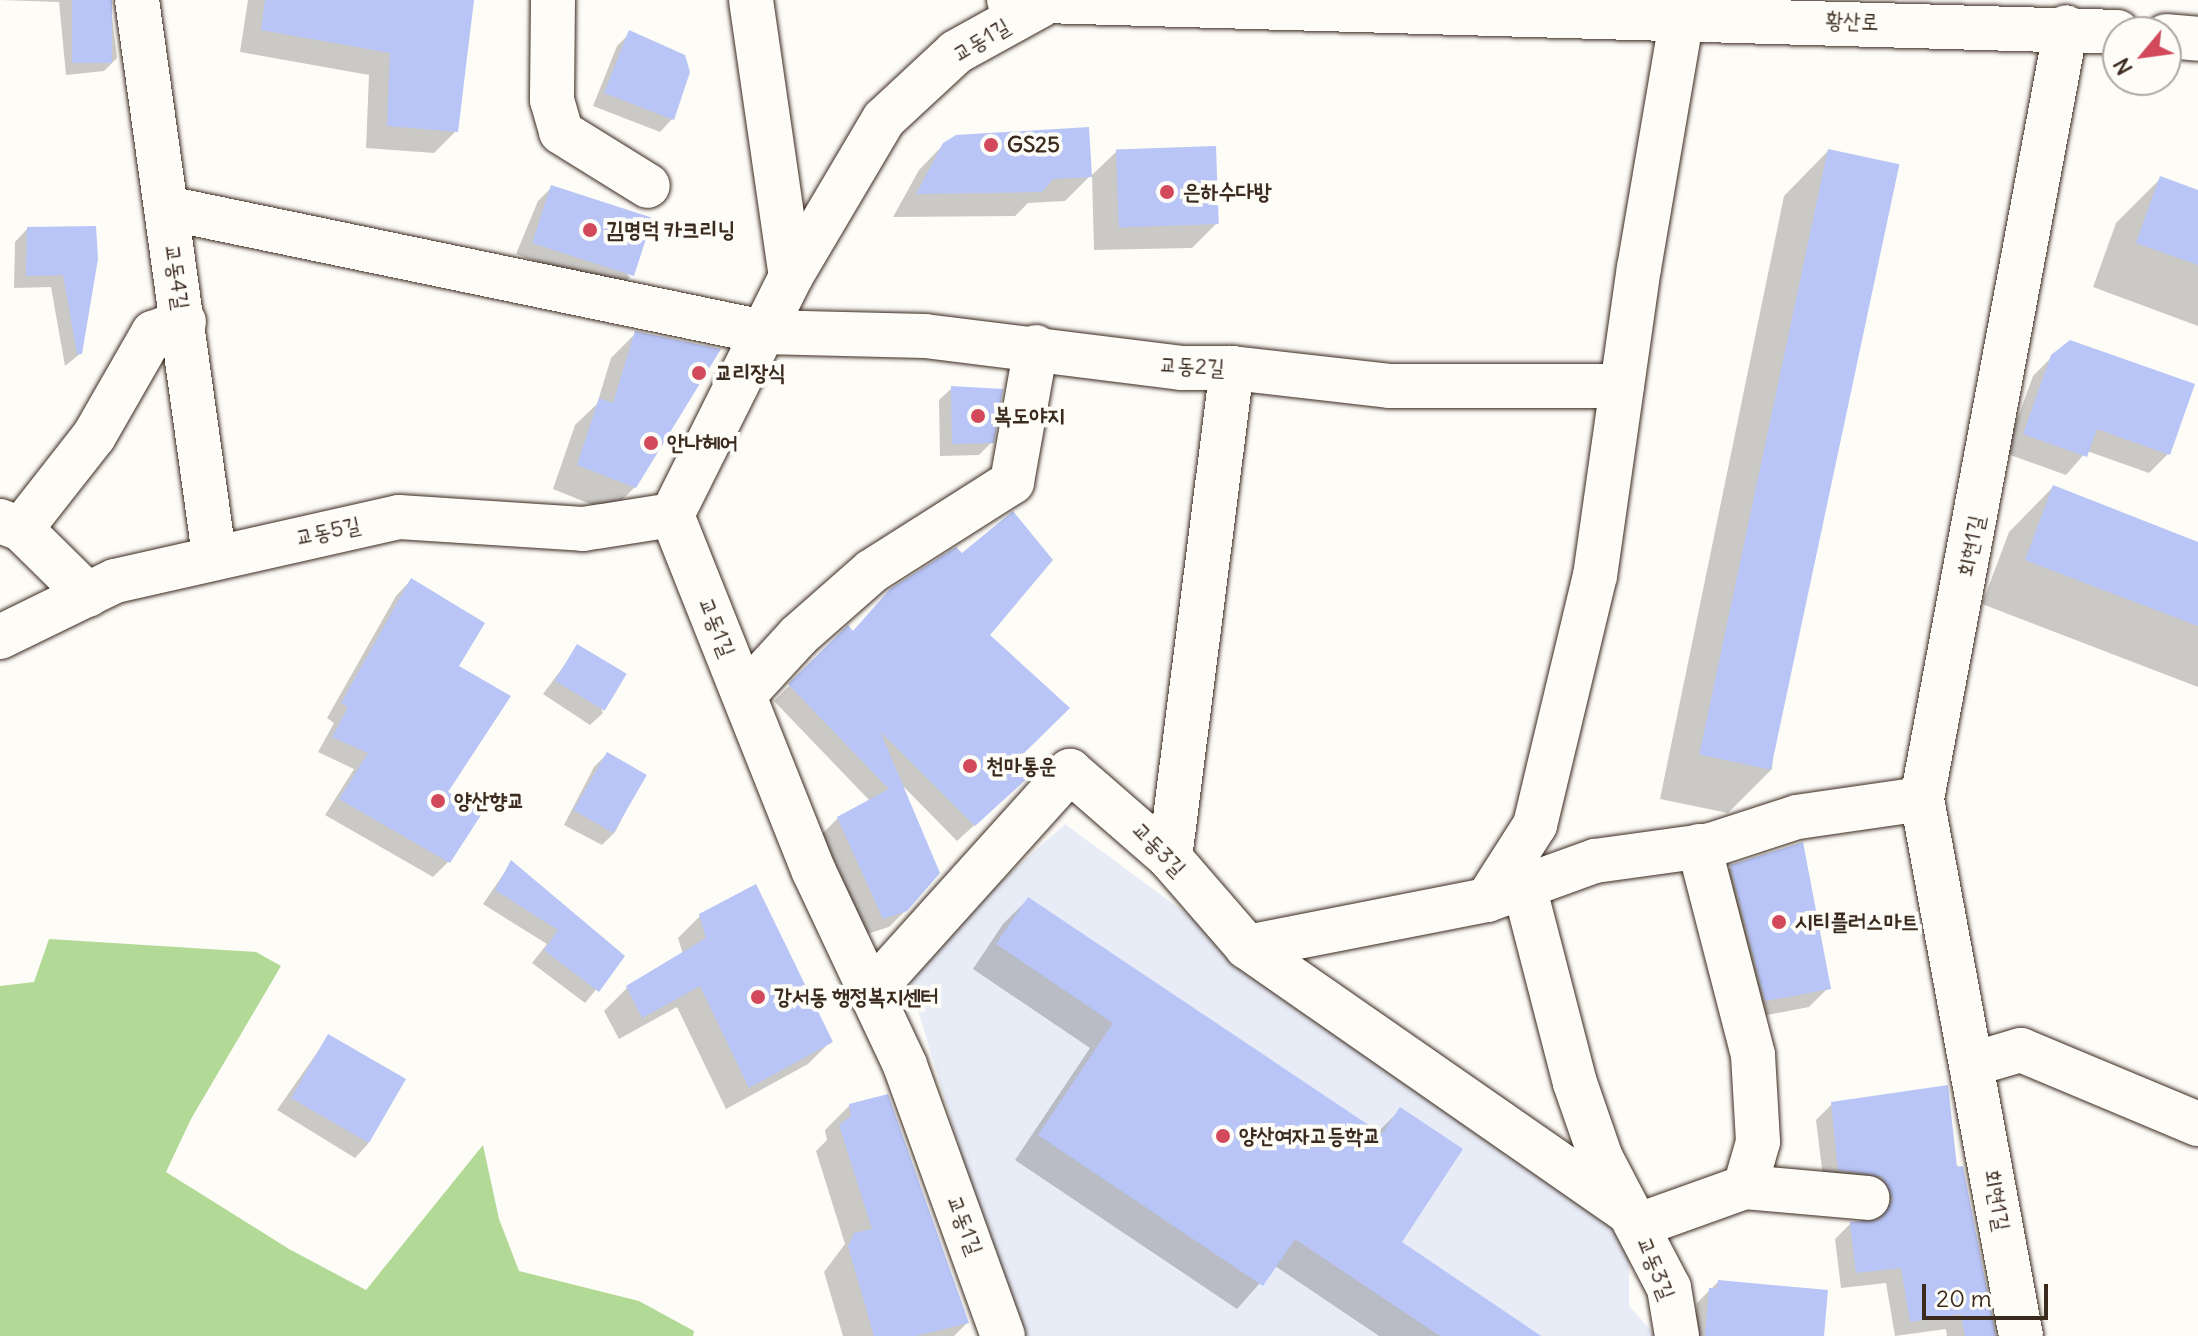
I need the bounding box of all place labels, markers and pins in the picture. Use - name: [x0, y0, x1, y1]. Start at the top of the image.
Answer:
- place label: GS25: [1007, 132, 1060, 158]
- marker: GS25: [982, 136, 1000, 154]
- place label: 은하수다방: [1183, 179, 1272, 205]
- marker: 은하수다방: [1158, 183, 1176, 201]
- place label: 김명덕 카크리닝: [606, 217, 735, 243]
- marker: 김명덕 카크리닝: [581, 221, 599, 239]
- place label: 교리장식: [715, 360, 786, 386]
- marker: 교리장식: [690, 364, 708, 382]
- place label: 복도야지: [994, 403, 1065, 429]
- marker: 복도야지: [969, 407, 987, 425]
- place label: 안나헤어: [667, 430, 738, 456]
- marker: 안나헤어: [642, 434, 660, 452]
- place label: 천마통운: [986, 753, 1057, 779]
- marker: 천마통운: [961, 757, 979, 775]
- place label: 양산향교: [454, 788, 525, 814]
- marker: 양산향교: [429, 792, 447, 810]
- place label: 시티플러스마트: [1795, 909, 1919, 935]
- marker: 시티플러스마트: [1770, 913, 1788, 931]
- place label: 강서동 행정복지센터: [774, 984, 939, 1010]
- marker: 강서동 행정복지센터: [749, 988, 767, 1006]
- place label: 양산여자고등학교: [1239, 1123, 1381, 1149]
- marker: 양산여자고등학교: [1214, 1127, 1232, 1145]

